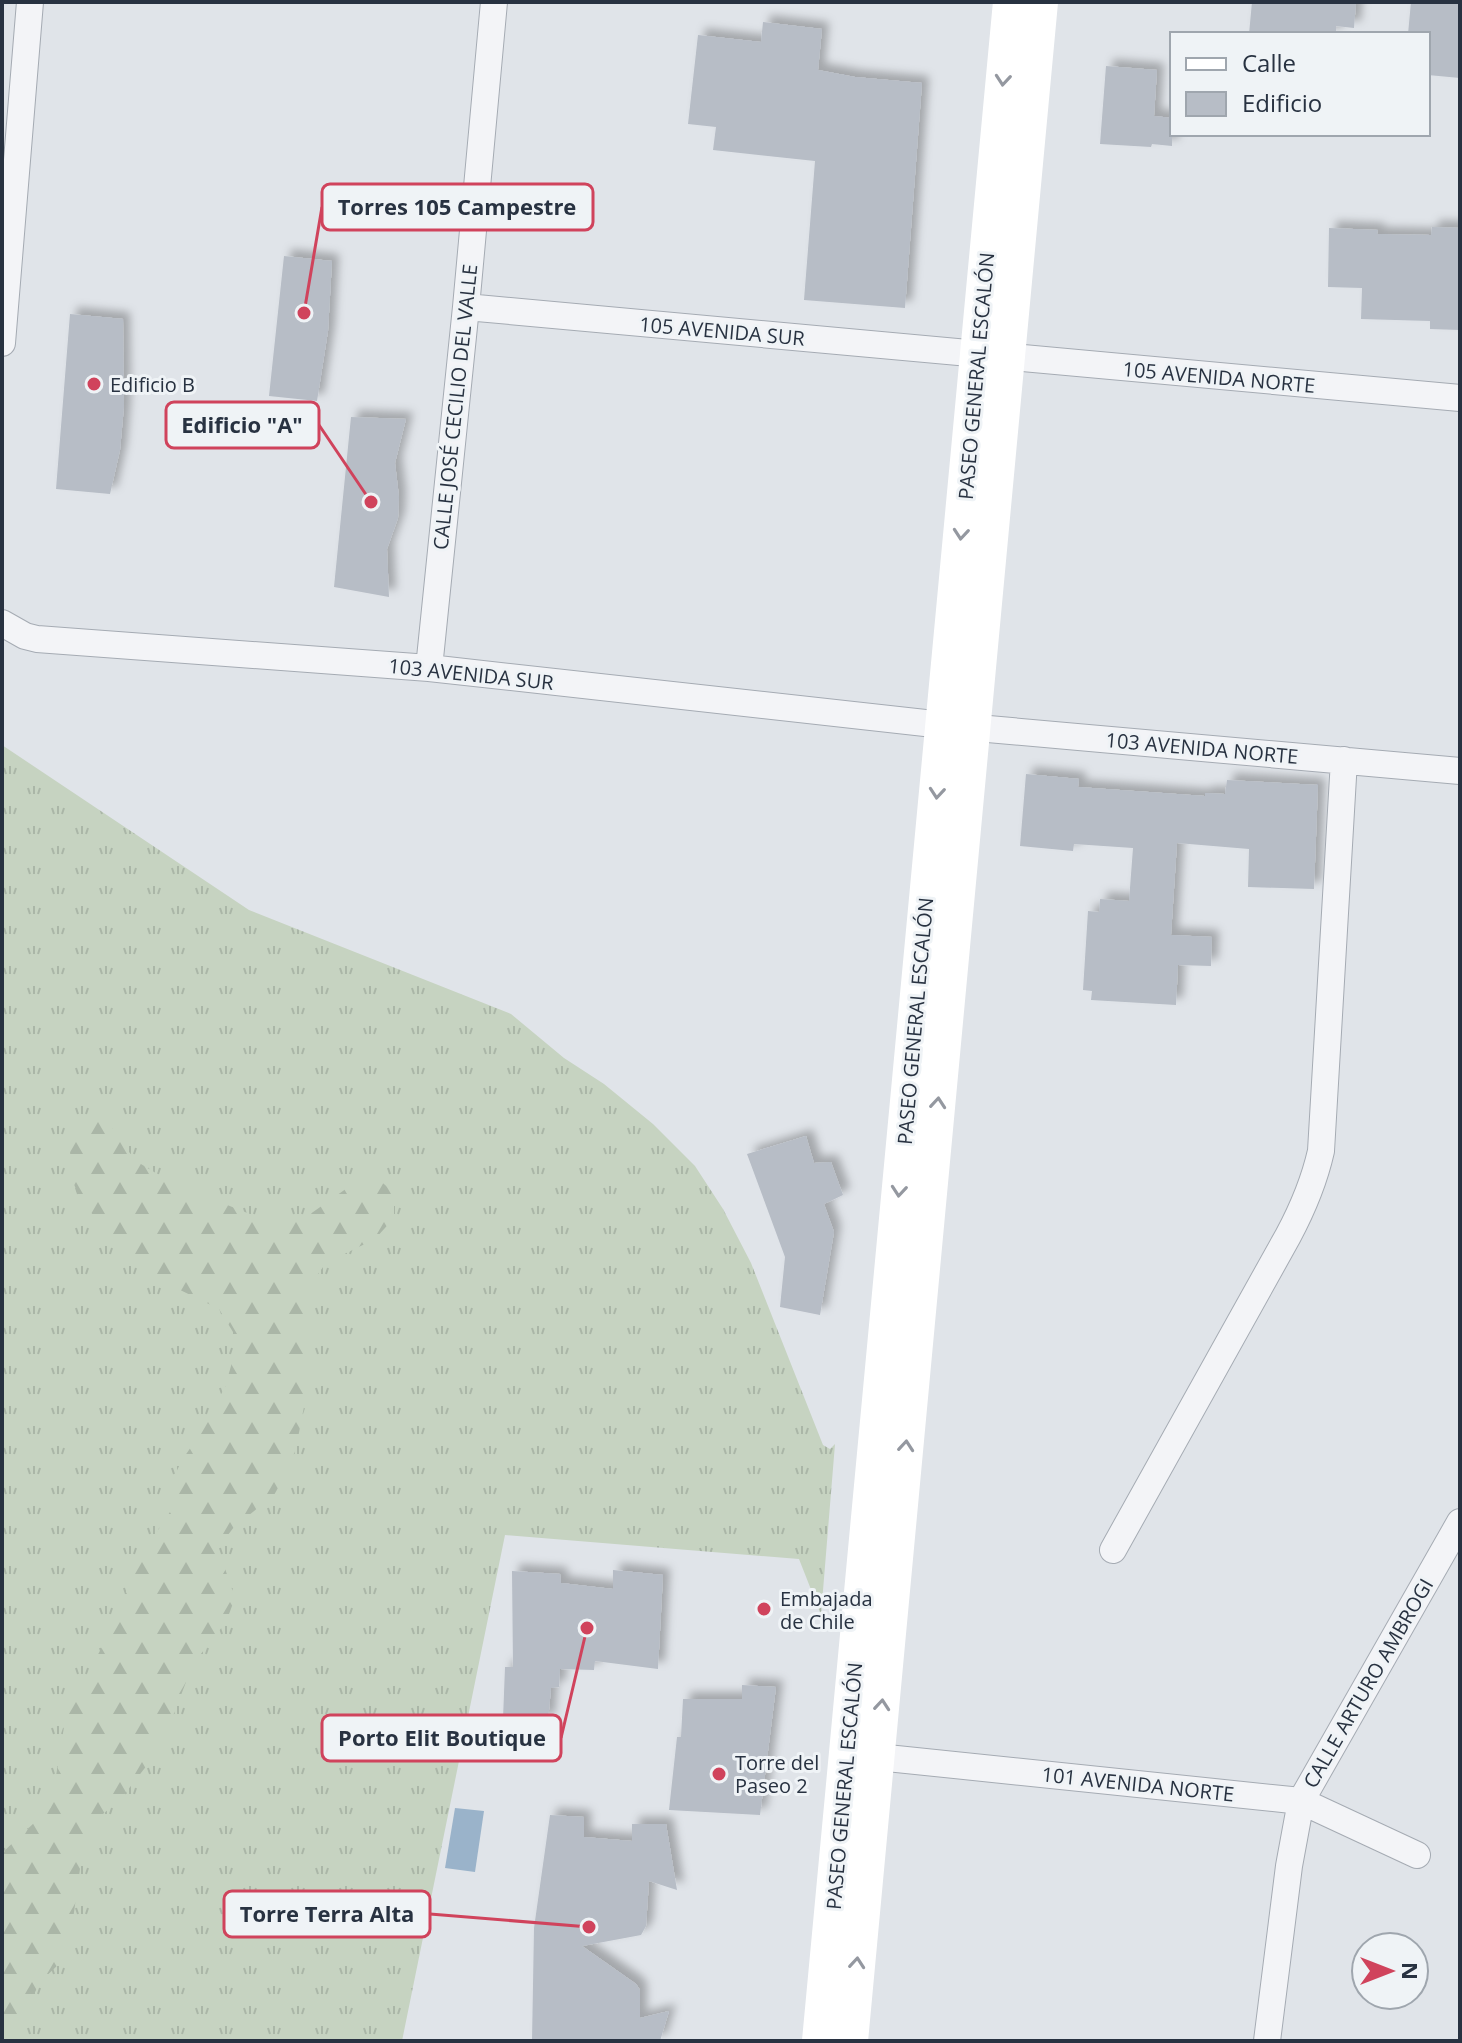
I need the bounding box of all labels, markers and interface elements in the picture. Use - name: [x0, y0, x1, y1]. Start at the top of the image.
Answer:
- legend: [1170, 32, 1430, 136]
- text: Calle: [1242, 46, 1296, 79]
- one-way arrow: [995, 74, 1012, 87]
- text: Edificio: [1242, 86, 1322, 119]
- callout: Torres 105 Campestre: [322, 184, 593, 230]
- text: Torres 105 Campestre: [338, 191, 576, 221]
- street label: PASEO GENERAL ESCALÓN: [952, 251, 1000, 501]
- street label: CALLE JOSÉ CECILIO DEL VALLE: [427, 263, 483, 551]
- street label: 105 AVENIDA SUR: [638, 310, 807, 352]
- street label: 105 AVENIDA NORTE: [1122, 355, 1316, 399]
- place label: Edificio B: [110, 371, 195, 398]
- marker: Edificio B: [85, 375, 103, 393]
- callout: Edificio "A": [166, 402, 319, 448]
- text: Edificio "A": [181, 409, 303, 439]
- one-way arrow: [953, 528, 970, 541]
- street label: 103 AVENIDA SUR: [387, 652, 556, 696]
- street label: 103 AVENIDA NORTE: [1105, 726, 1299, 770]
- one-way arrow: [928, 786, 945, 799]
- street label: PASEO GENERAL ESCALÓN: [891, 896, 939, 1146]
- one-way arrow: [929, 1096, 946, 1109]
- one-way arrow: [891, 1185, 908, 1198]
- one-way arrow: [897, 1439, 914, 1452]
- street label: CALLE ARTURO AMBROGI: [1297, 1573, 1439, 1793]
- place label: Embajada de Chile: [780, 1585, 873, 1635]
- marker: Embajada de Chile: [755, 1600, 773, 1618]
- street label: PASEO GENERAL ESCALÓN: [820, 1661, 868, 1911]
- one-way arrow: [873, 1698, 890, 1711]
- callout: Porto Elit Boutique: [322, 1715, 561, 1761]
- text: Porto Elit Boutique: [338, 1722, 546, 1752]
- place label: Torre del Paseo 2: [735, 1749, 819, 1799]
- street label: 101 AVENIDA NORTE: [1040, 1760, 1236, 1808]
- marker: Torre del Paseo 2: [710, 1765, 728, 1783]
- callout: Torre Terra Alta: [224, 1891, 430, 1937]
- text: Torre Terra Alta: [240, 1898, 414, 1928]
- north arrow: [1350, 1931, 1430, 2011]
- one-way arrow: [849, 1956, 866, 1969]
- text: N: [1396, 1962, 1426, 1980]

